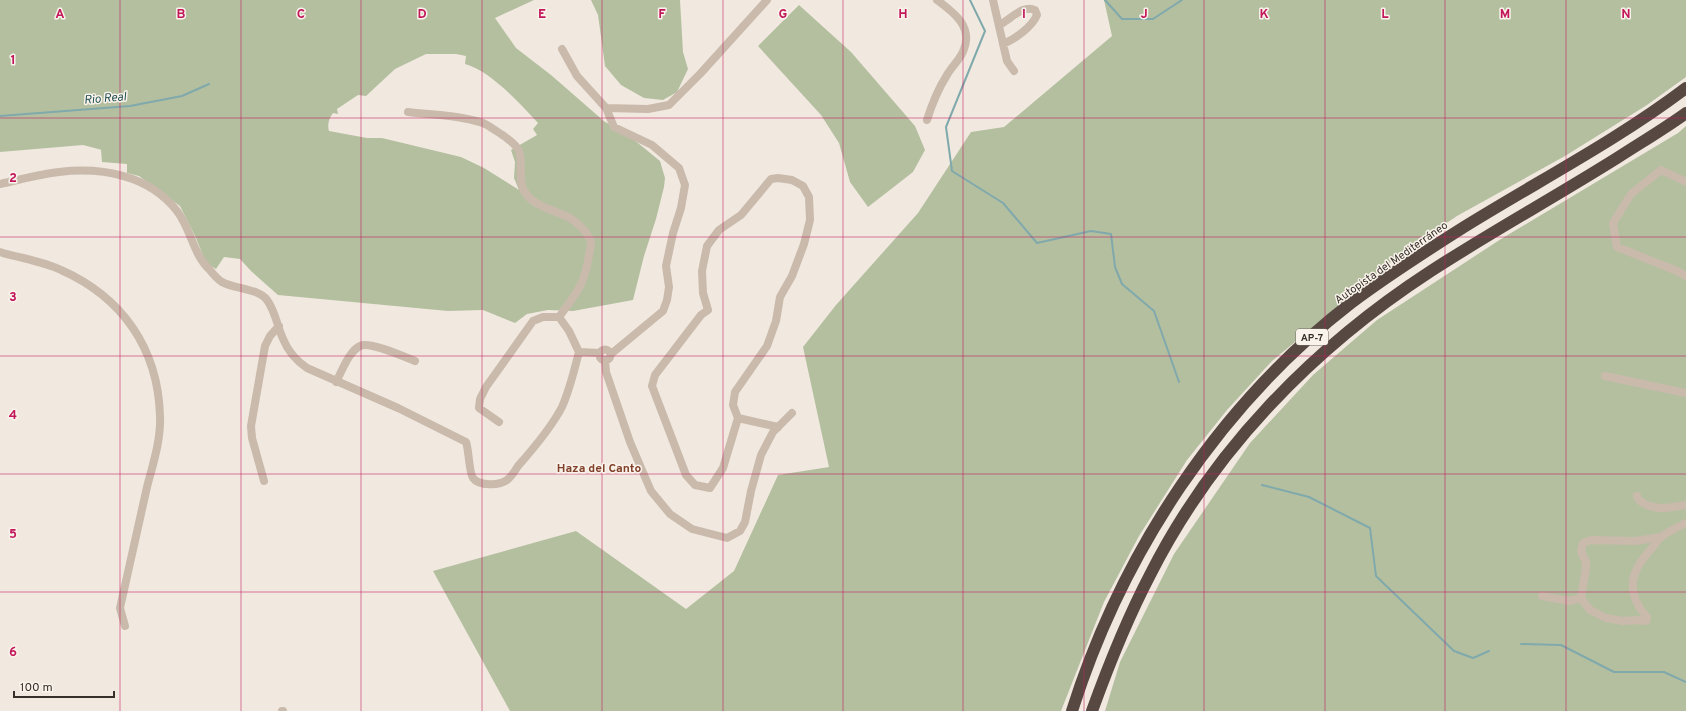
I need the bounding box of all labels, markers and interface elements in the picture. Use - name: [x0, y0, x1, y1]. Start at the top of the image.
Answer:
- text: A: [55, 7, 65, 23]
- text: B: [177, 7, 186, 23]
- text: C: [297, 7, 305, 23]
- text: D: [417, 7, 427, 23]
- text: E: [538, 7, 546, 23]
- text: F: [658, 7, 666, 23]
- text: G: [779, 7, 788, 23]
- text: H: [898, 7, 908, 23]
- text: I: [1022, 7, 1026, 23]
- text: J: [1140, 7, 1148, 23]
- text: K: [1259, 7, 1269, 23]
- text: L: [1381, 7, 1389, 23]
- text: M: [1500, 7, 1510, 23]
- text: N: [1621, 7, 1631, 23]
- text: 1: [10, 53, 16, 69]
- water label: Rio Real: [83, 89, 128, 109]
- text: 2: [9, 171, 17, 187]
- street label: Autopista del Mediterráneo: [1332, 218, 1451, 307]
- text: 3: [9, 290, 17, 306]
- road number: AP-7: [1296, 329, 1328, 345]
- text: 4: [9, 408, 17, 424]
- district label: Haza del Canto: [557, 461, 641, 477]
- text: 5: [9, 527, 17, 543]
- text: 6: [9, 645, 17, 661]
- scale bar: [14, 673, 114, 699]
- text: 100 m: [20, 680, 53, 696]

